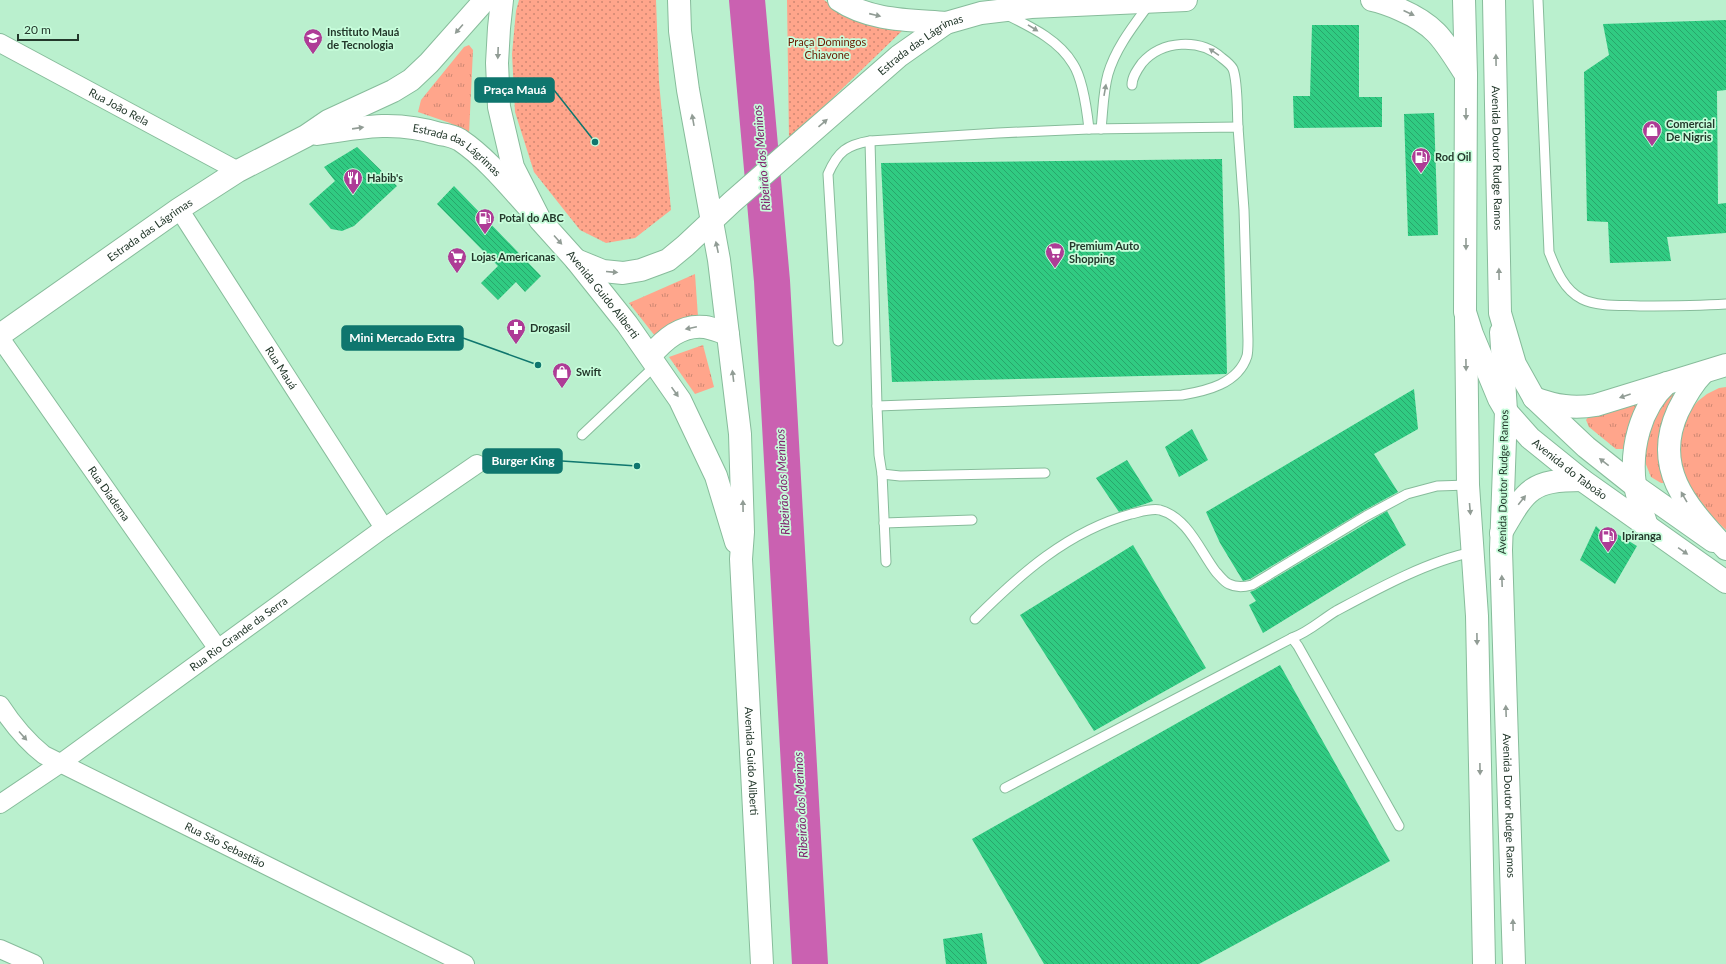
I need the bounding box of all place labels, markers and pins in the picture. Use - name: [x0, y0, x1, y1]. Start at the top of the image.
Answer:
- place label: Instituto Mauá de Tecnologia: [327, 25, 399, 51]
- school or university icon: Instituto Mauá de Tecnologia: [302, 27, 324, 55]
- callout: Praça Mauá: [475, 78, 554, 102]
- place label: Comercial De Nigris: [1666, 117, 1715, 143]
- shop icon: Comercial De Nigris: [1641, 119, 1663, 147]
- fuel station icon: Rod Oil: [1410, 146, 1432, 174]
- place label: Rod Oil: [1435, 150, 1472, 163]
- restaurant icon: Habib's: [342, 167, 364, 195]
- place label: Habib's: [367, 171, 403, 184]
- fuel station icon: Potal do ABC: [474, 207, 496, 235]
- place label: Potal do ABC: [499, 211, 565, 224]
- place label: Premium Auto Shopping: [1069, 239, 1139, 265]
- supermarket icon: Premium Auto Shopping: [1044, 241, 1066, 269]
- supermarket icon: Lojas Americanas: [446, 246, 468, 274]
- place label: Lojas Americanas: [471, 250, 556, 263]
- pharmacy icon: Drogasil: [505, 317, 527, 345]
- place label: Drogasil: [530, 321, 571, 334]
- callout: Mini Mercado Extra: [342, 326, 463, 350]
- shop icon: Swift: [551, 361, 573, 389]
- place label: Swift: [576, 365, 601, 378]
- callout: Burger King: [483, 449, 562, 473]
- fuel station icon: Ipiranga: [1597, 525, 1619, 553]
- place label: Ipiranga: [1622, 529, 1661, 542]

